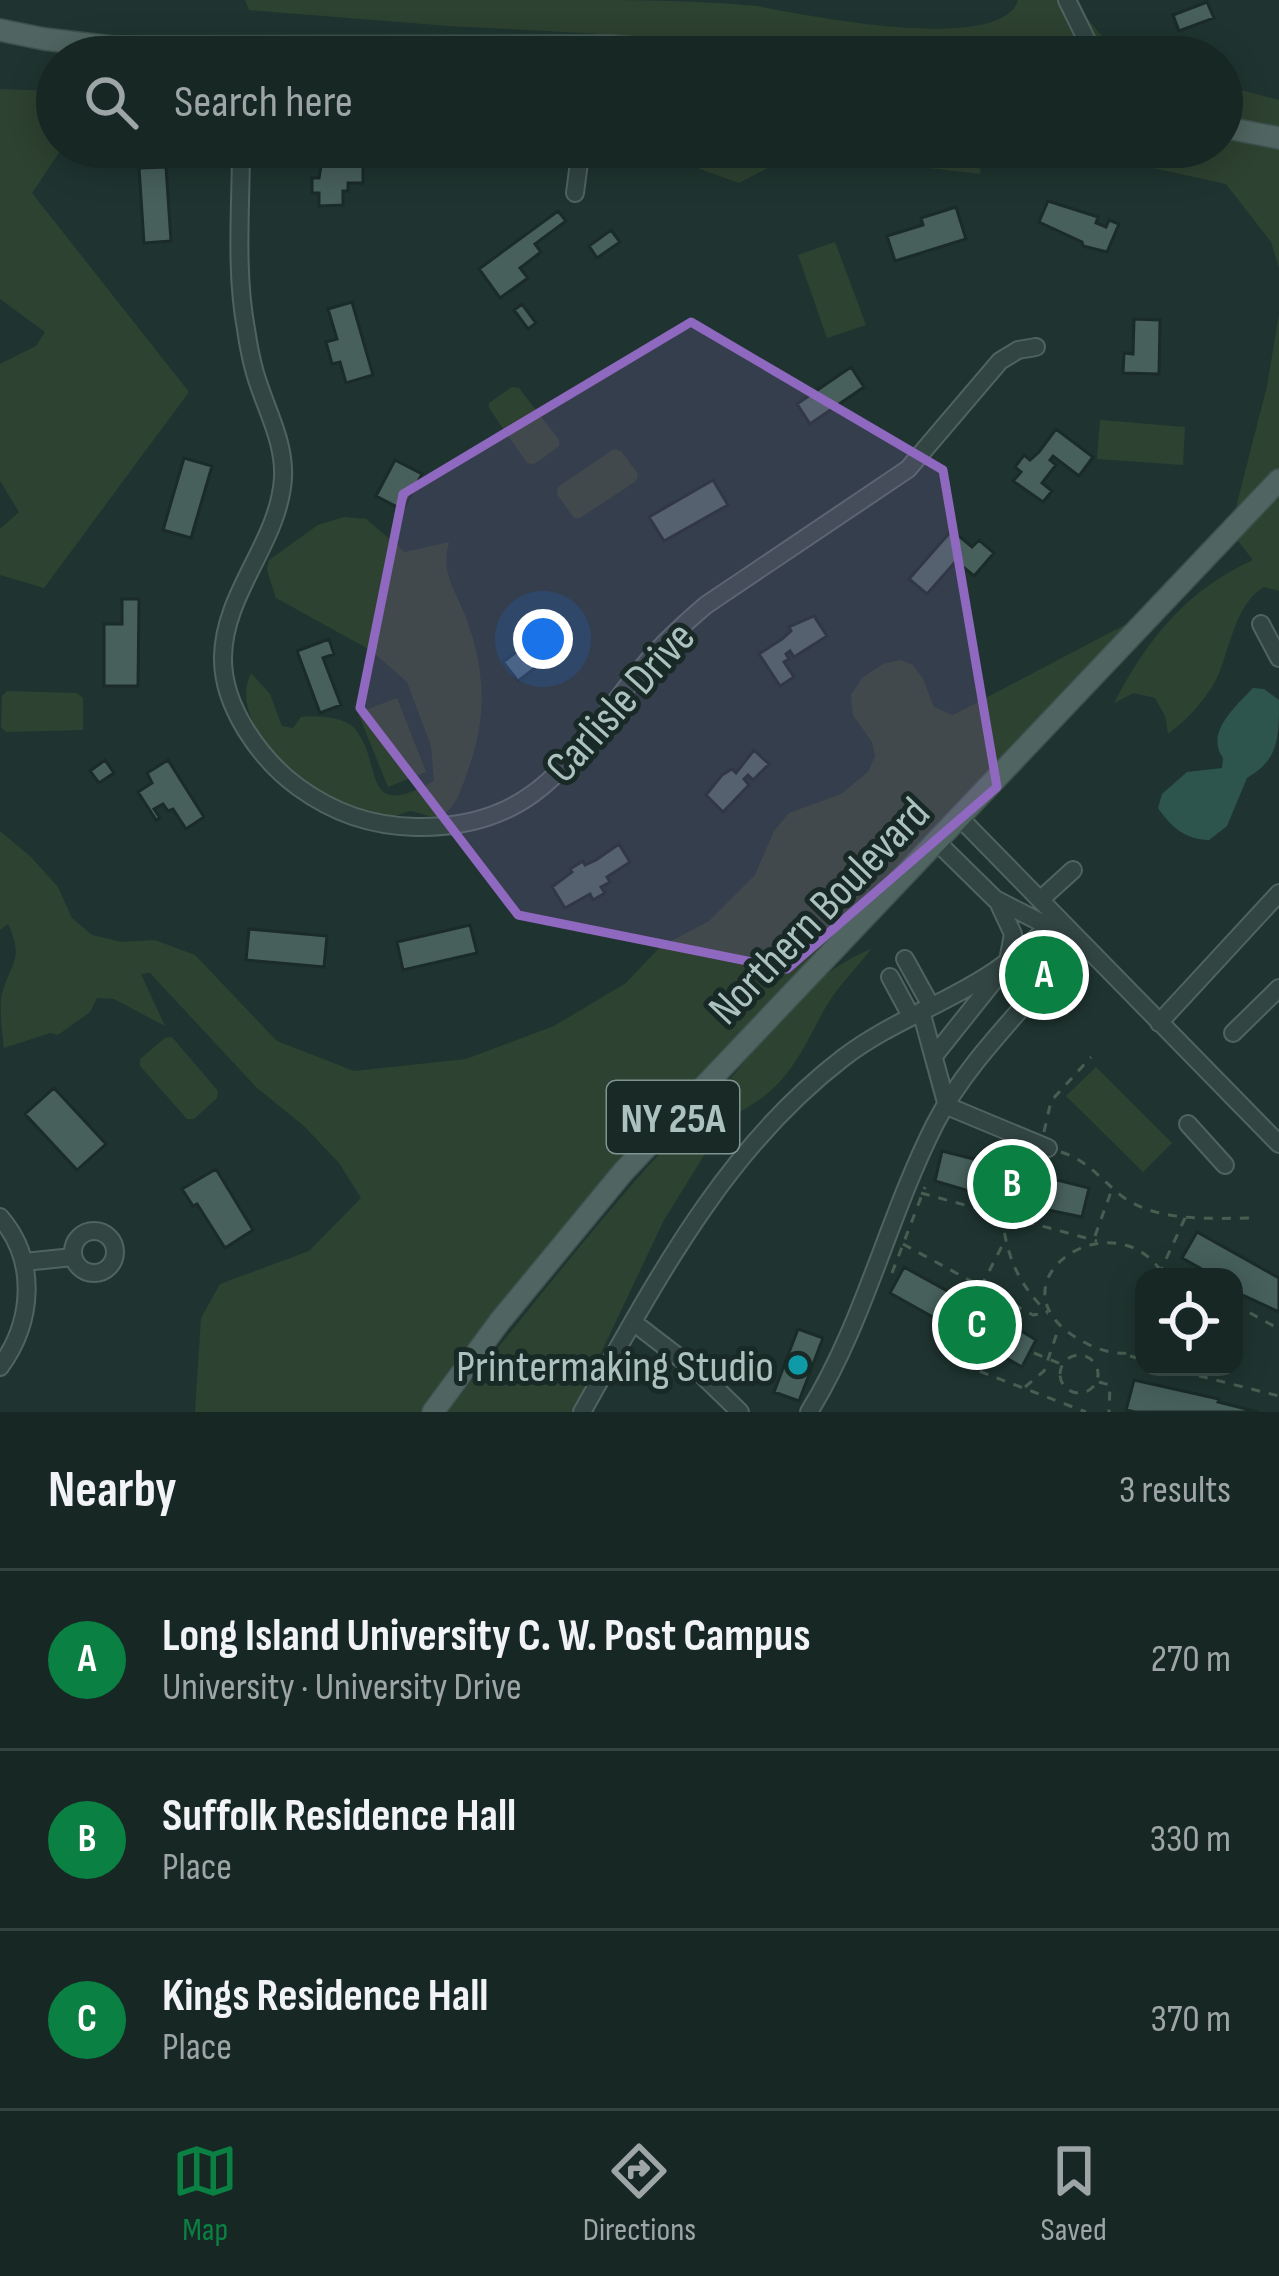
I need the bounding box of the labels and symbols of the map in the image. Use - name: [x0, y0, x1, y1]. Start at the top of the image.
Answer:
- your location: [513, 609, 573, 669]
- street label: Carlisle Drive: [534, 611, 707, 794]
- street label: Northern Boulevard: [698, 787, 942, 1037]
- pin: A: [1005, 930, 1083, 1020]
- road number: NY 25A: [607, 1081, 739, 1153]
- pin: B: [973, 1139, 1051, 1229]
- pin: C: [938, 1280, 1016, 1370]
- place label: Printermaking Studio: [456, 1340, 774, 1395]
- marker: Printermaking Studio: [785, 1352, 811, 1378]

